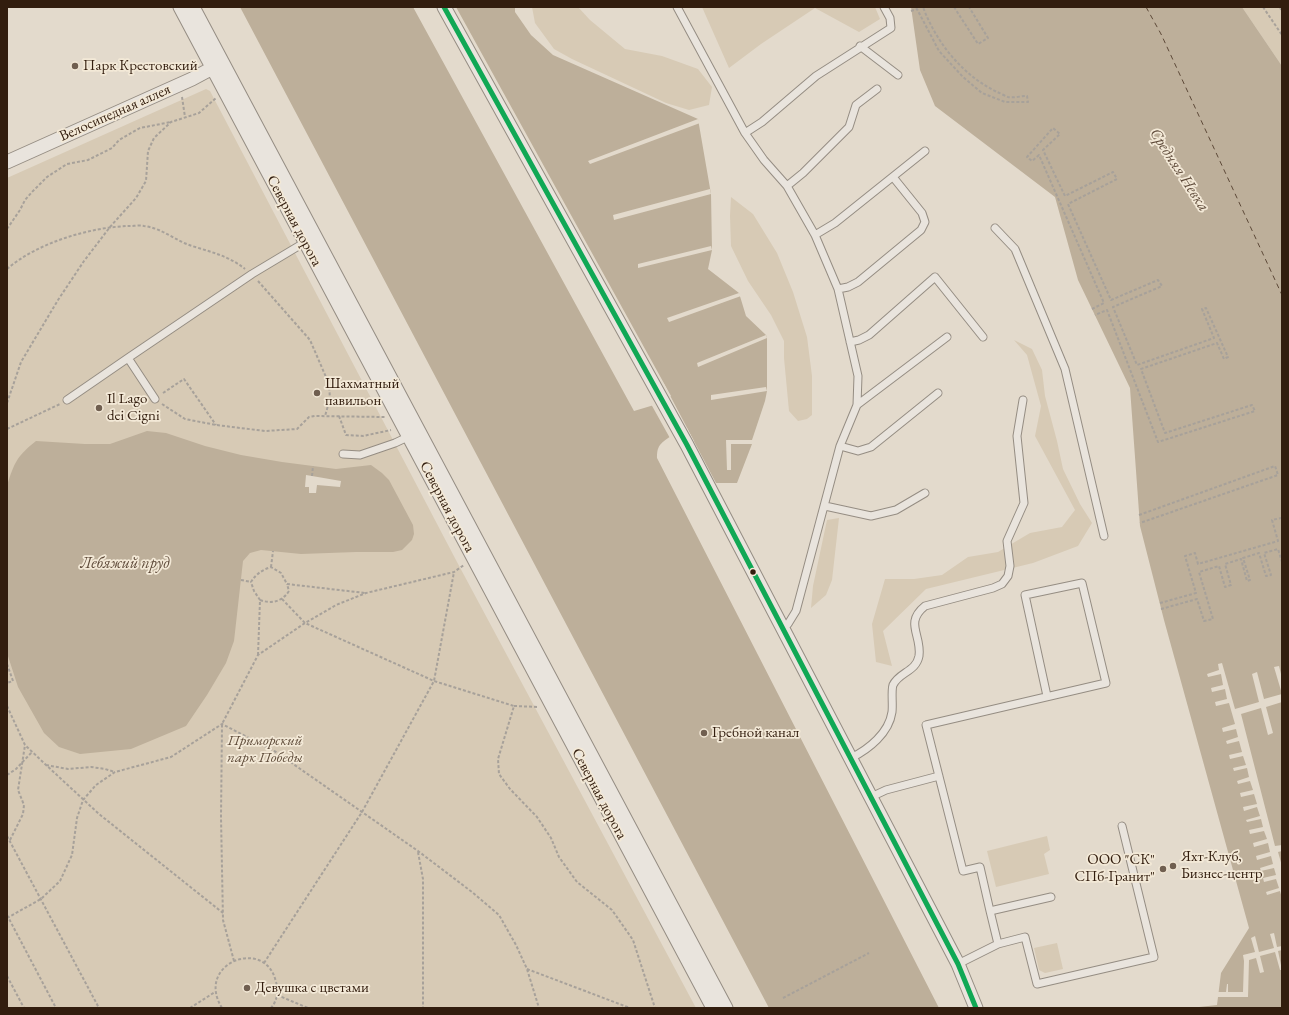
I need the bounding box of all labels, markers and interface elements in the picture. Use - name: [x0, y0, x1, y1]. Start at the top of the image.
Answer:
- place label: Парк Крестовский: [83, 57, 198, 75]
- marker: Парк Крестовский: [70, 61, 80, 71]
- street label: Велосипедная аллея: [57, 80, 173, 146]
- water label: Средняя Невка: [1145, 125, 1213, 215]
- street label: Северная дорога: [262, 172, 326, 270]
- place label: Шахматный павильон: [325, 375, 399, 410]
- marker: Шахматный павильон: [312, 388, 322, 398]
- place label: Il Lago dei Cigni: [107, 390, 160, 425]
- marker: Il Lago dei Cigni: [94, 403, 104, 413]
- street label: Северная дорога: [415, 458, 479, 556]
- water label: Лебяжий пруд: [80, 554, 170, 574]
- unlabelled marker: [748, 567, 758, 577]
- place label: Гребной канал: [712, 724, 799, 742]
- marker: Гребной канал: [699, 728, 709, 738]
- park label: Приморский парк Победы: [227, 732, 303, 767]
- street label: Северная дорога: [567, 745, 631, 843]
- place label: Яхт-Клуб, Бизнес-центр: [1181, 848, 1262, 883]
- place label: ООО "СК" СПб-Гранит": [1074, 851, 1155, 886]
- marker: Яхт-Клуб, Бизнес-центр: [1168, 861, 1178, 871]
- marker: ООО "СК" СПб-Гранит": [1158, 864, 1168, 874]
- place label: Девушка с цветами: [255, 979, 369, 997]
- marker: Девушка с цветами: [242, 983, 252, 993]

